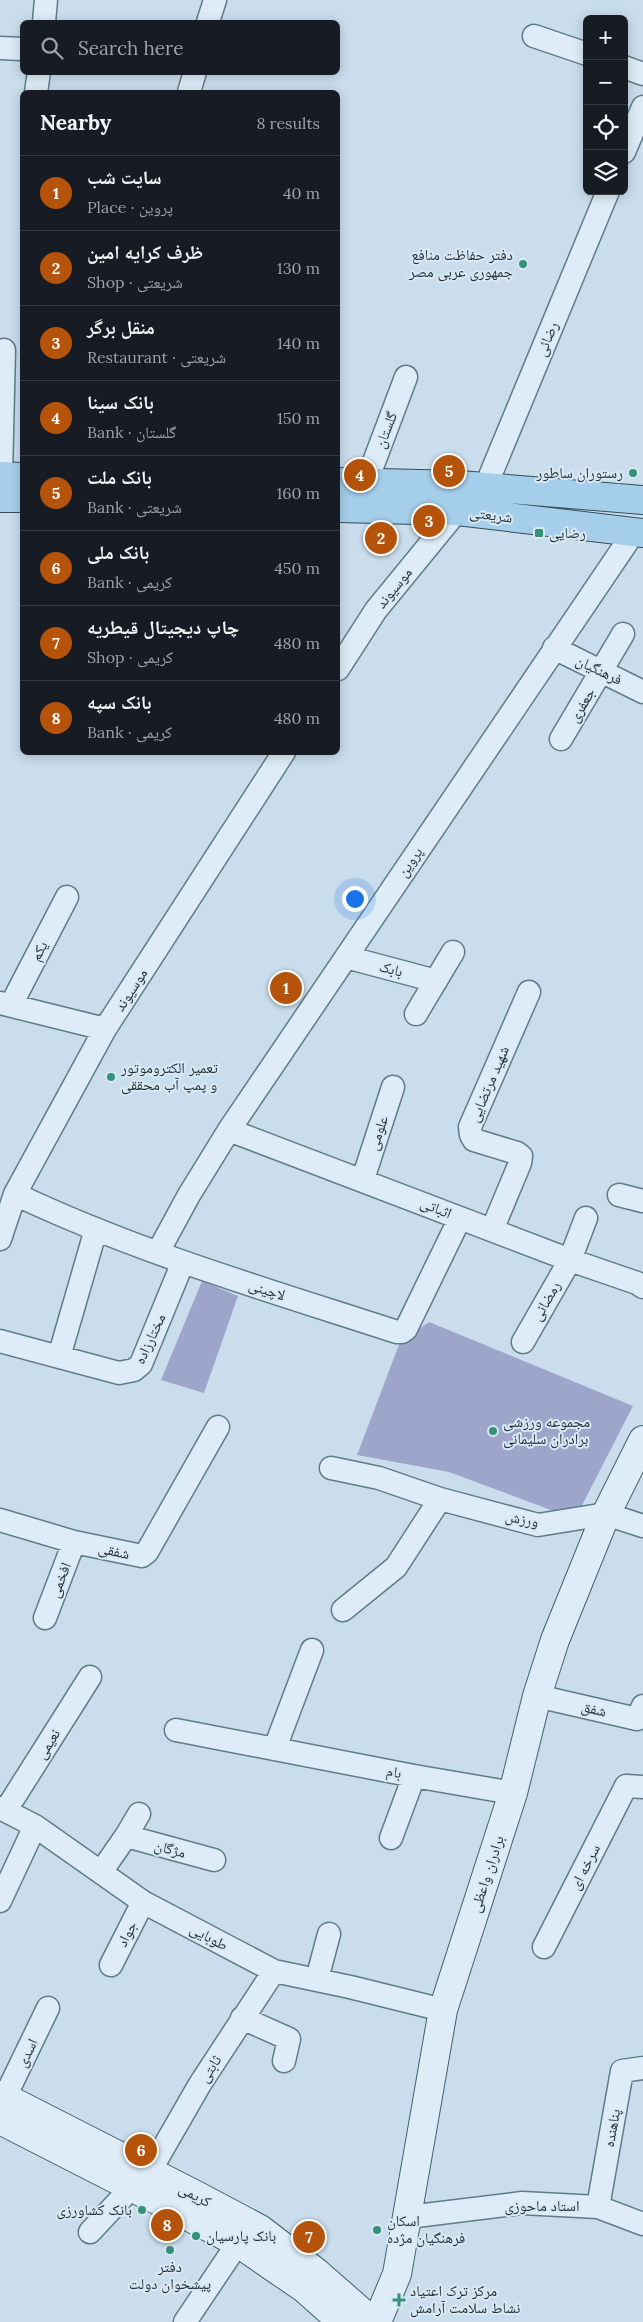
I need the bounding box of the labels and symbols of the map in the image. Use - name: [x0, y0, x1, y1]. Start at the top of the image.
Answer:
- place label: دفتر حفاظت منافع جمهوری عربی مصر: [408, 245, 513, 282]
- marker: دفتر حفاظت منافع جمهوری عربی مصر: [517, 258, 529, 270]
- street label: رضائی: [531, 318, 563, 359]
- street label: گلستان: [370, 408, 402, 451]
- pin: 5: [433, 452, 465, 490]
- pin: 4: [344, 456, 376, 494]
- place label: رستوران ساطور: [535, 463, 623, 483]
- marker: رستوران ساطور: [627, 467, 639, 479]
- pin: 3: [413, 502, 445, 540]
- street label: شریعتی: [468, 502, 514, 528]
- pin: 2: [365, 519, 397, 557]
- place label: رضایی: [549, 523, 586, 543]
- marker: رضایی: [533, 527, 545, 539]
- street label: موسیوند: [371, 563, 416, 612]
- street label: فرهنگیان: [572, 650, 626, 690]
- street label: جعفری: [564, 684, 600, 726]
- street label: پروین: [393, 843, 427, 881]
- your location: [342, 886, 368, 912]
- street label: یکم: [26, 937, 53, 964]
- street label: بابک: [377, 956, 405, 981]
- street label: موسیوند: [110, 965, 152, 1015]
- pin: 1: [270, 969, 302, 1007]
- street label: شهید مرتضایی: [464, 1043, 514, 1125]
- place label: تعمیر الکتروموتور و پمپ آب محققی: [120, 1058, 218, 1095]
- marker: تعمیر الکتروموتور و پمپ آب محققی: [105, 1071, 117, 1083]
- street label: علومی: [363, 1113, 393, 1153]
- street label: اثباتی: [417, 1193, 455, 1223]
- street label: لاچینی: [246, 1275, 288, 1305]
- street label: رمضانی: [527, 1277, 565, 1324]
- street label: مختارزاده: [130, 1310, 170, 1367]
- place label: مجموعه ورزشی برادران سلیمانی: [503, 1412, 590, 1449]
- marker: مجموعه ورزشی برادران سلیمانی: [487, 1425, 499, 1437]
- street label: ورزش: [504, 1506, 540, 1532]
- street label: شفقی: [96, 1538, 132, 1564]
- street label: افخمی: [44, 1559, 76, 1601]
- street label: شفق: [579, 1696, 609, 1722]
- street label: نعیمی: [31, 1725, 65, 1763]
- street label: بام: [385, 1761, 403, 1783]
- street label: برادران واعظی: [465, 1833, 509, 1915]
- street label: مژگان: [152, 1835, 188, 1863]
- street label: سرخه ای: [565, 1841, 605, 1893]
- street label: جواد: [112, 1917, 141, 1950]
- street label: طوبایی: [187, 1919, 232, 1955]
- street label: اسدی: [11, 2035, 43, 2071]
- street label: ثابتی: [194, 2051, 226, 2087]
- street label: پناهنده: [599, 2107, 624, 2149]
- pin: 6: [125, 2131, 157, 2169]
- street label: کریمی: [175, 2178, 215, 2212]
- street label: استاد ماحوزی: [504, 2196, 580, 2216]
- place label: بانک کشاورزی: [57, 2200, 132, 2220]
- marker: بانک کشاورزی: [136, 2204, 148, 2216]
- pin: 8: [151, 2206, 183, 2244]
- place label: اسکان فرهنگیان مژده: [387, 2211, 465, 2248]
- pin: 7: [293, 2218, 325, 2256]
- marker: اسکان فرهنگیان مژده: [371, 2224, 383, 2236]
- place label: بانک پارسیان: [206, 2226, 276, 2246]
- marker: بانک پارسیان: [190, 2230, 202, 2242]
- marker: دفتر پیشخوان دولت: [164, 2244, 176, 2256]
- place label: دفتر پیشخوان دولت: [129, 2257, 211, 2294]
- place label: مرکز ترک اعتیاد نشاط سلامت آرامش: [410, 2281, 520, 2318]
- marker: مرکز ترک اعتیاد نشاط سلامت آرامش: [392, 2293, 406, 2307]

